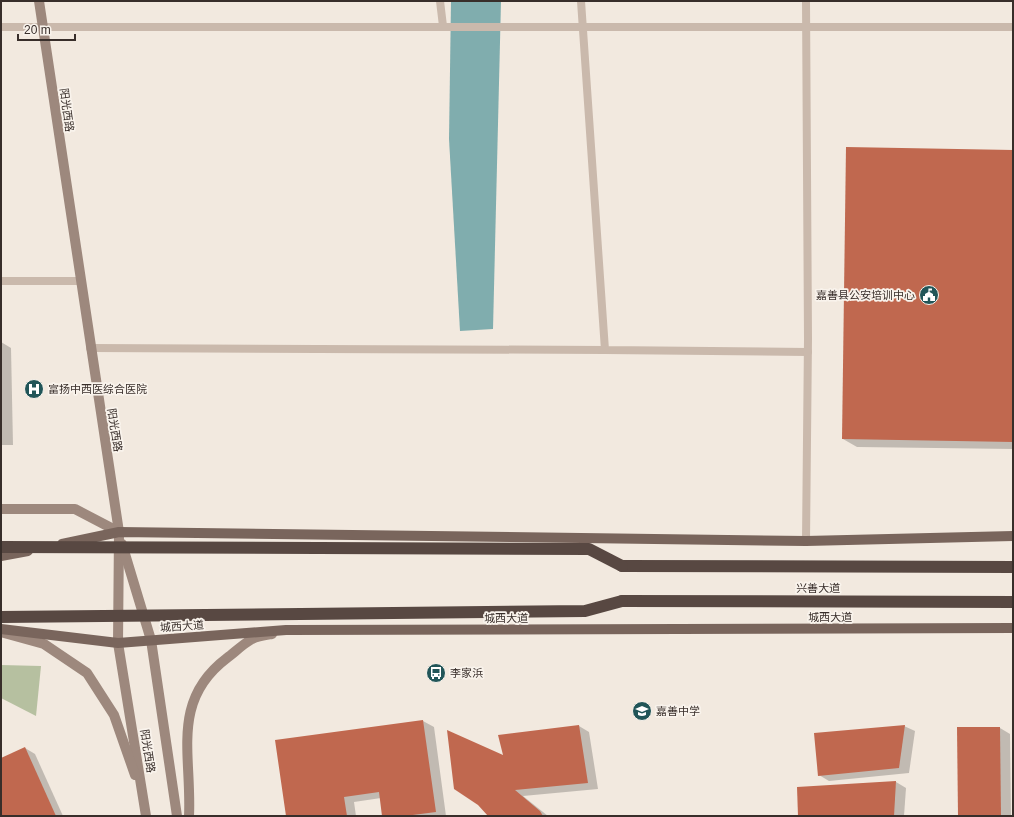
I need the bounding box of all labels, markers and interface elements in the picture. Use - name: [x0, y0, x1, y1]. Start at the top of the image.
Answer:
- scale bar: [18, 16, 75, 42]
- text: 20 m: [24, 23, 51, 37]
- street label: 阳光西路: [58, 87, 76, 133]
- public building icon: 嘉善县公安培训中心: [918, 284, 940, 306]
- place label: 嘉善县公安培训中心: [816, 289, 915, 301]
- hospital icon: 富扬中西医综合医院: [23, 378, 45, 400]
- place label: 富扬中西医综合医院: [48, 383, 147, 395]
- street label: 阳光西路: [106, 407, 124, 453]
- street label: 兴善大道: [796, 582, 840, 594]
- street label: 城西大道: [808, 611, 852, 623]
- street label: 城西大道: [484, 612, 528, 624]
- street label: 城西大道: [160, 618, 204, 634]
- bus stop icon: 李家浜: [425, 662, 447, 684]
- place label: 李家浜: [450, 667, 483, 679]
- school or university icon: 嘉善中学: [631, 700, 653, 722]
- place label: 嘉善中学: [656, 705, 700, 717]
- street label: 阳光西路: [139, 728, 157, 774]

